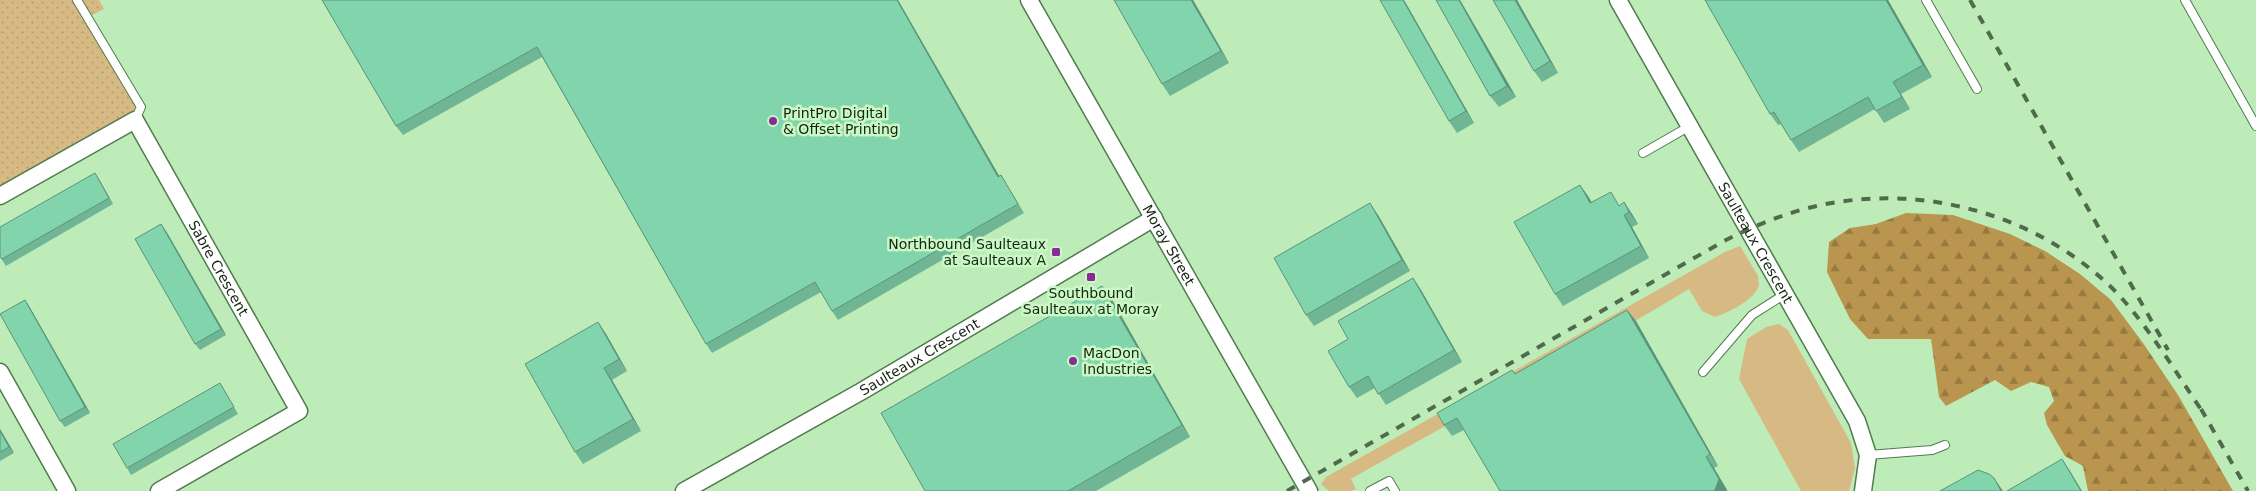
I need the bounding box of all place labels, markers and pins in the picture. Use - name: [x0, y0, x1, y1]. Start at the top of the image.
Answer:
- place label: PrintPro Digital & Offset Printing: [783, 105, 899, 137]
- marker: PrintPro Digital & Offset Printing: [767, 115, 779, 127]
- place label: Northbound Saulteaux at Saulteaux A: [888, 236, 1046, 268]
- marker: Northbound Saulteaux at Saulteaux A: [1050, 246, 1062, 258]
- marker: Southbound Saulteaux at Moray: [1085, 271, 1097, 283]
- place label: Southbound Saulteaux at Moray: [1023, 285, 1159, 317]
- place label: MacDon Industries: [1083, 345, 1152, 377]
- marker: MacDon Industries: [1067, 355, 1079, 367]

